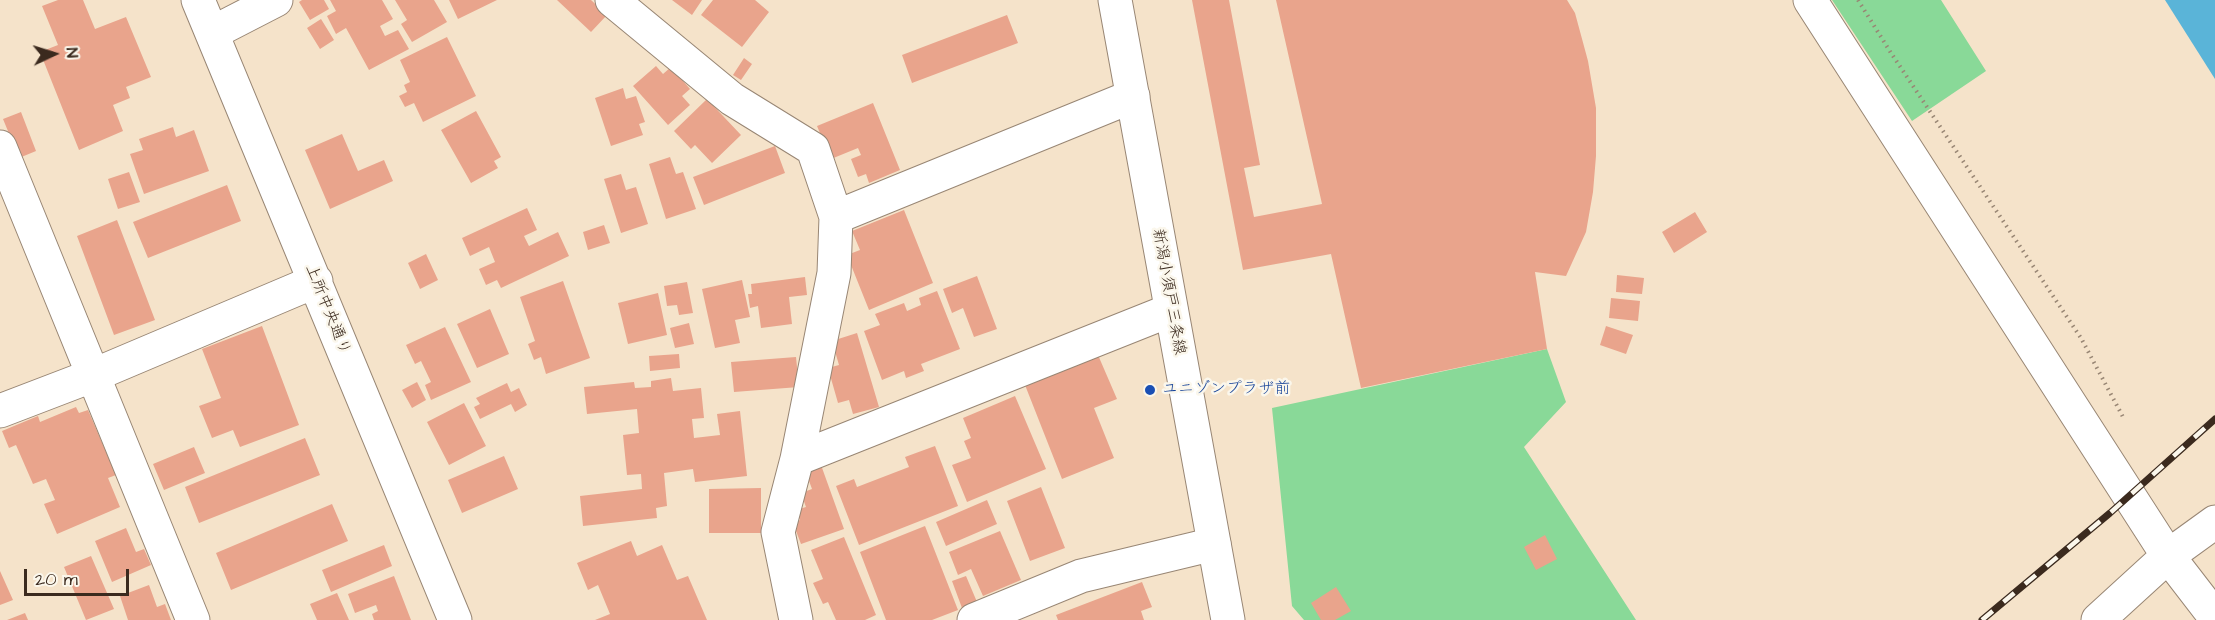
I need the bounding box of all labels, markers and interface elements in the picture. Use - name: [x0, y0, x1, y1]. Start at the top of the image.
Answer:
- north arrow: [24, 24, 84, 84]
- text: N: [61, 47, 83, 59]
- street label: 新潟小須戸三条線: [1147, 227, 1189, 357]
- street label: 上所中央通り: [300, 262, 354, 358]
- place label: ユニゾンプラザ前: [1162, 380, 1290, 400]
- marker: ユニゾンプラザ前: [1143, 383, 1157, 397]
- scale bar: [27, 557, 132, 595]
- text: 20 m: [35, 567, 78, 592]

